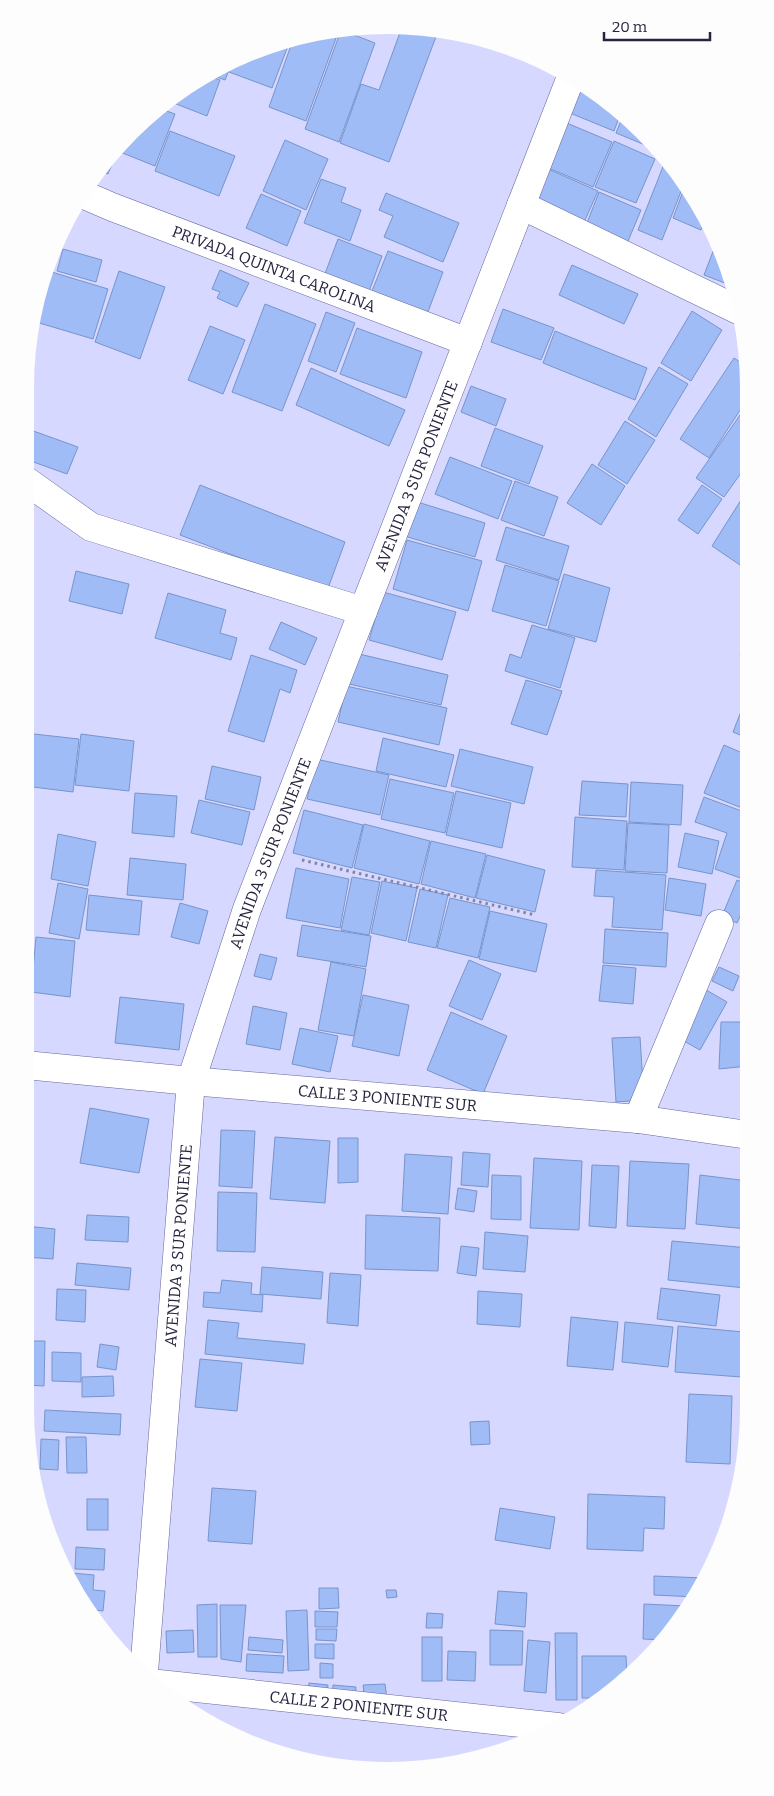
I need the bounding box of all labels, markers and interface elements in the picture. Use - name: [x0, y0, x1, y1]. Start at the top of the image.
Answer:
- scale bar: [604, 10, 710, 42]
- text: 20 m: [612, 18, 648, 36]
- street label: PRIVADA QUINTA CAROLINA: [169, 221, 379, 316]
- street label: AVENIDA 3 SUR PONIENTE: [370, 377, 461, 573]
- street label: AVENIDA 3 SUR PONIENTE: [225, 755, 315, 951]
- street label: CALLE 3 PONIENTE SUR: [297, 1081, 478, 1115]
- street label: AVENIDA 3 SUR PONIENTE: [160, 1143, 195, 1347]
- street label: CALLE 2 PONIENTE SUR: [269, 1686, 450, 1725]

